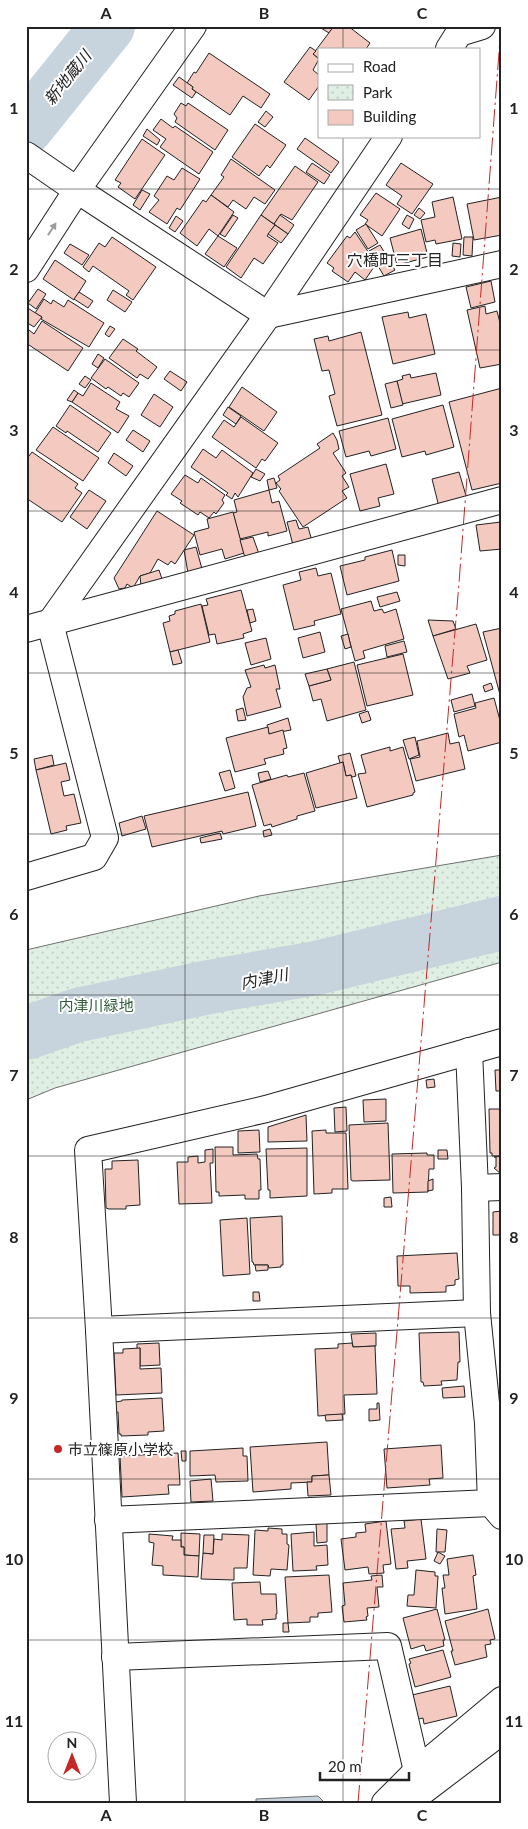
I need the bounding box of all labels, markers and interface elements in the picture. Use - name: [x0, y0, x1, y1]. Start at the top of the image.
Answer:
- text: A: [99, 3, 112, 22]
- text: B: [259, 3, 269, 22]
- text: C: [417, 3, 428, 22]
- water label: 新地蔵川: [39, 45, 96, 108]
- legend: [318, 48, 480, 138]
- text: Road: [363, 57, 396, 75]
- text: Park: [363, 83, 393, 101]
- text: 1: [9, 98, 19, 117]
- text: 1: [509, 98, 519, 117]
- text: Building: [363, 107, 416, 125]
- one-way arrow: [47, 223, 56, 236]
- district label: 穴橋町三丁目: [347, 250, 443, 269]
- text: 2: [9, 259, 19, 278]
- text: 2: [509, 259, 519, 278]
- text: 3: [9, 420, 19, 439]
- text: 3: [509, 420, 519, 439]
- text: 4: [9, 582, 19, 601]
- text: 4: [509, 582, 519, 601]
- text: 5: [9, 743, 19, 762]
- text: 5: [509, 743, 519, 762]
- text: 6: [9, 904, 19, 923]
- text: 6: [509, 904, 519, 923]
- water label: 内津川: [239, 964, 291, 992]
- park label: 内津川緑地: [58, 996, 134, 1014]
- text: 7: [9, 1065, 19, 1084]
- text: 7: [509, 1065, 519, 1084]
- text: 8: [9, 1227, 19, 1246]
- text: 8: [509, 1227, 519, 1246]
- text: 9: [9, 1388, 19, 1407]
- text: 9: [509, 1388, 519, 1407]
- place label: 市立篠原小学校: [68, 1440, 173, 1458]
- marker: 市立篠原小学校: [52, 1443, 64, 1455]
- text: 10: [5, 1549, 23, 1568]
- text: 10: [505, 1549, 523, 1568]
- text: 11: [5, 1711, 23, 1730]
- text: 11: [505, 1711, 523, 1730]
- north arrow: [48, 1732, 98, 1782]
- text: N: [67, 1734, 77, 1751]
- scale bar: [320, 1749, 409, 1781]
- text: 20 m: [328, 1757, 362, 1775]
- text: A: [99, 1805, 112, 1824]
- text: B: [259, 1805, 269, 1824]
- text: C: [417, 1805, 428, 1824]

